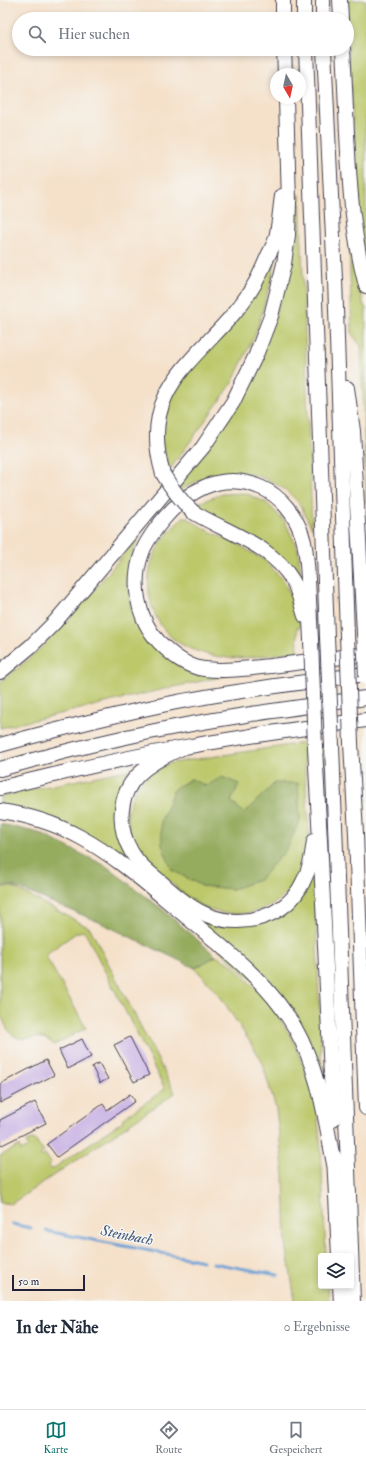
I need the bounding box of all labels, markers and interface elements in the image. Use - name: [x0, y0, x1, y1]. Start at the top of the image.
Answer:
- search box: [12, 12, 354, 56]
- icon: search: [26, 23, 48, 45]
- text: Hier suchen: [58, 25, 130, 44]
- north arrow: [270, 68, 306, 104]
- water label: Steinbach: [98, 1221, 155, 1250]
- map controls: [318, 1253, 354, 1289]
- button: layers: [318, 1253, 354, 1289]
- scale bar: [12, 1273, 85, 1292]
- text: 50 m: [18, 1275, 39, 1288]
- text: In der Nähe: [16, 1317, 98, 1338]
- text: 0 Ergebnisse: [284, 1319, 350, 1335]
- tab: Karte: [44, 1419, 68, 1456]
- tab: Route: [155, 1419, 182, 1456]
- tab: Gespeichert: [269, 1419, 322, 1456]

